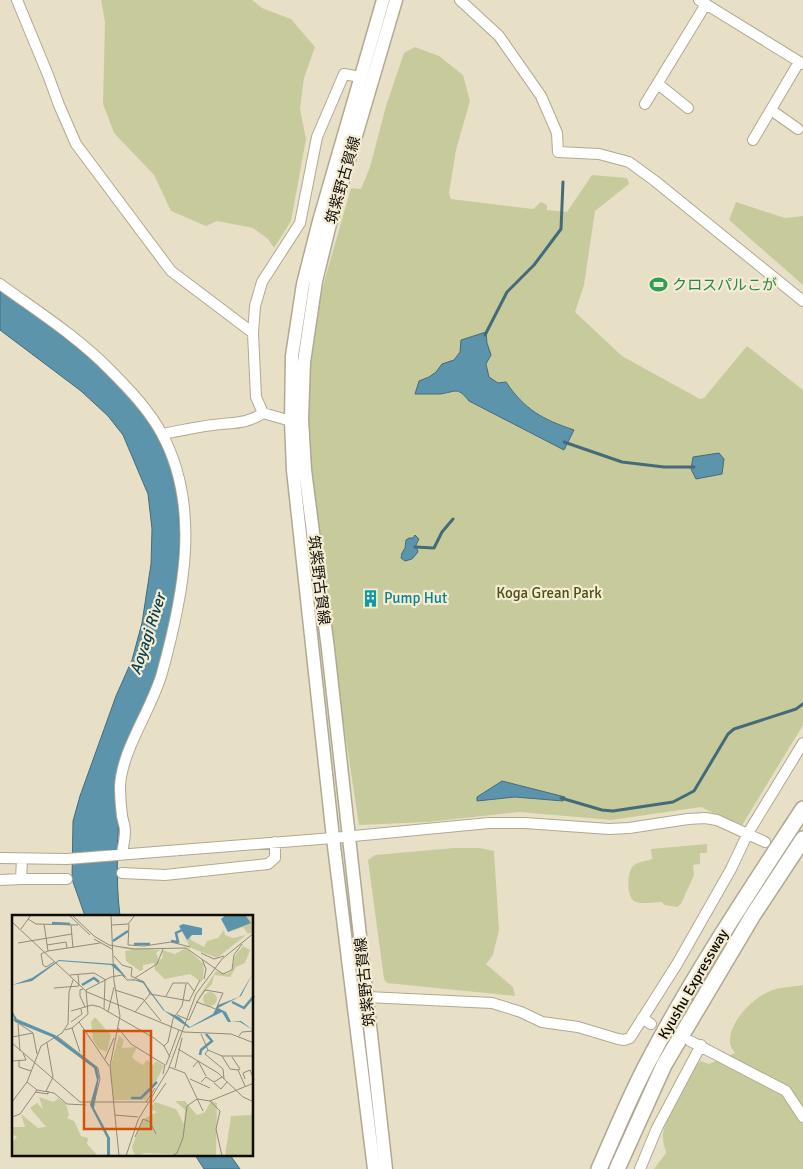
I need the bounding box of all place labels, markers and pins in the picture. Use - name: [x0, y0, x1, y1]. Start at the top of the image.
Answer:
- sports icon: クロスパルこが: [648, 275, 668, 295]
- place label: クロスパルこが: [672, 276, 777, 294]
- building icon: Pump Hut: [360, 588, 380, 608]
- place label: Pump Hut: [384, 589, 447, 607]

